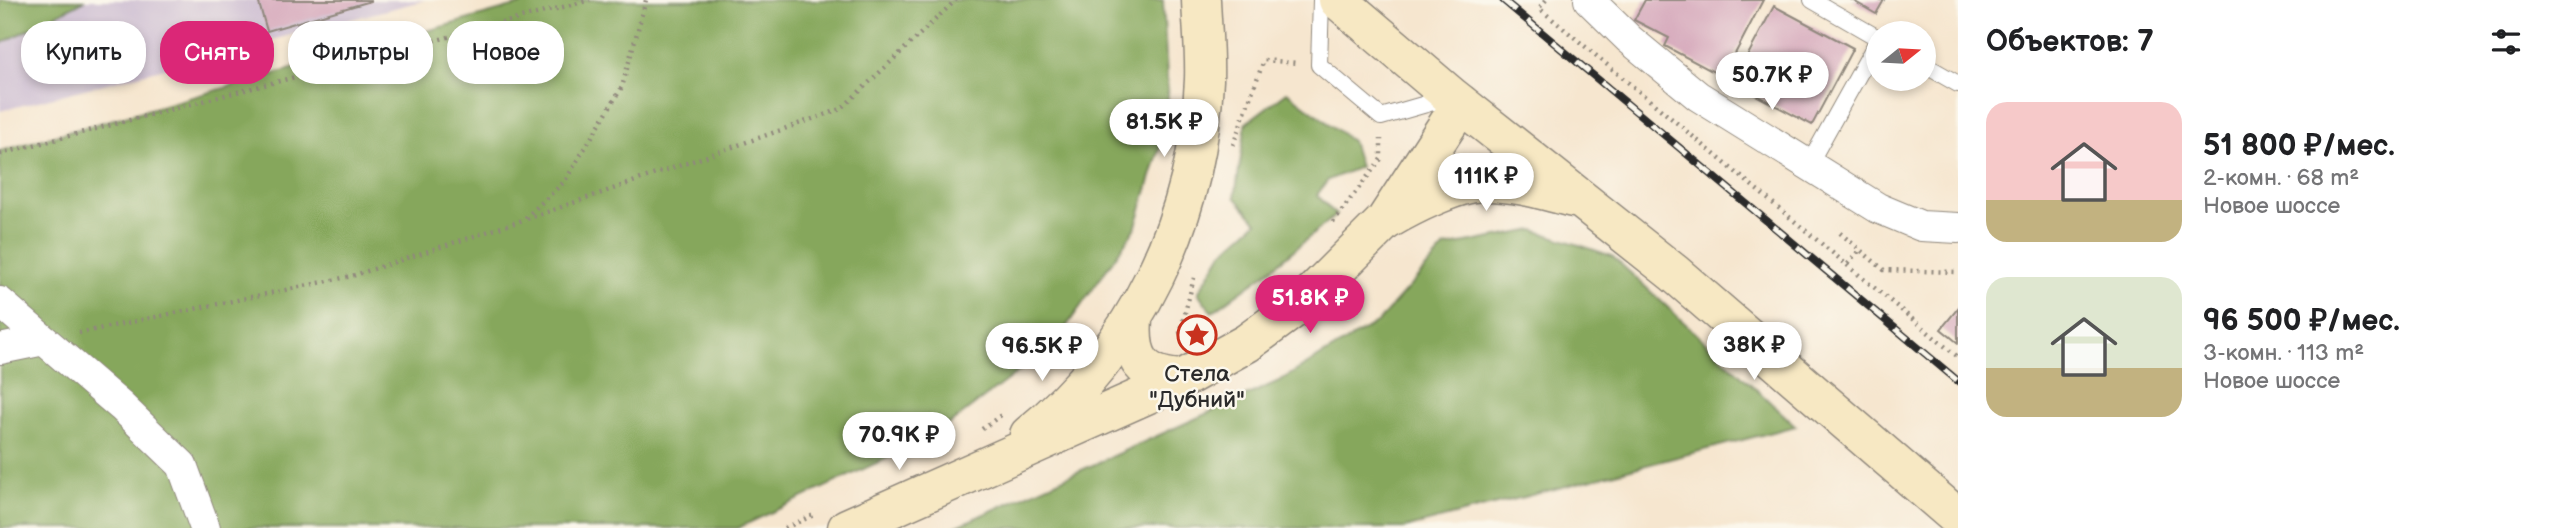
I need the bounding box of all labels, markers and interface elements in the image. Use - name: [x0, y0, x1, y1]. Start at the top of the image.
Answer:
- chip: Купить: [21, 21, 146, 84]
- chip: Снять: [160, 21, 274, 84]
- chip: Фильтры: [288, 21, 433, 84]
- chip: Новое: [447, 21, 564, 84]
- north arrow: [1866, 21, 1936, 91]
- map controls: [1866, 21, 1936, 91]
- icon: filters: [2487, 23, 2525, 61]
- text: Объектов: 7: [1986, 24, 2154, 60]
- pin: 50.7K ₽: [1707, 52, 1837, 112]
- text: 50.7K ₽: [1732, 61, 1812, 89]
- pin: 81.5K ₽: [1099, 100, 1229, 159]
- text: 81.5K ₽: [1125, 108, 1203, 136]
- text: 51 800 ₽/мес.: [2203, 128, 2395, 164]
- icon: home: [2042, 130, 2126, 214]
- pin: 111K ₽: [1429, 154, 1543, 213]
- text: 111K ₽: [1454, 162, 1518, 190]
- text: 2-комн. · 68 m²: [2203, 164, 2359, 192]
- text: Новое шоссе: [2203, 192, 2340, 220]
- pin: 51.8K ₽: [1245, 276, 1375, 335]
- text: 51.8K ₽: [1271, 284, 1349, 312]
- text: 96 500 ₽/мес.: [2203, 303, 2400, 339]
- icon: home: [2042, 305, 2126, 389]
- place icon: Стела "Дубний": [1176, 314, 1218, 356]
- pin: 38K ₽: [1705, 322, 1803, 382]
- pin: 96.5K ₽: [977, 324, 1107, 383]
- text: 38K ₽: [1723, 331, 1785, 359]
- text: 96.5K ₽: [1002, 332, 1082, 360]
- text: 3-комн. · 113 m²: [2203, 339, 2364, 367]
- place label: Стела "Дубний": [1149, 360, 1245, 414]
- text: Новое шоссе: [2203, 367, 2340, 395]
- pin: 70.9K ₽: [834, 412, 964, 472]
- text: 70.9K ₽: [859, 421, 939, 449]

